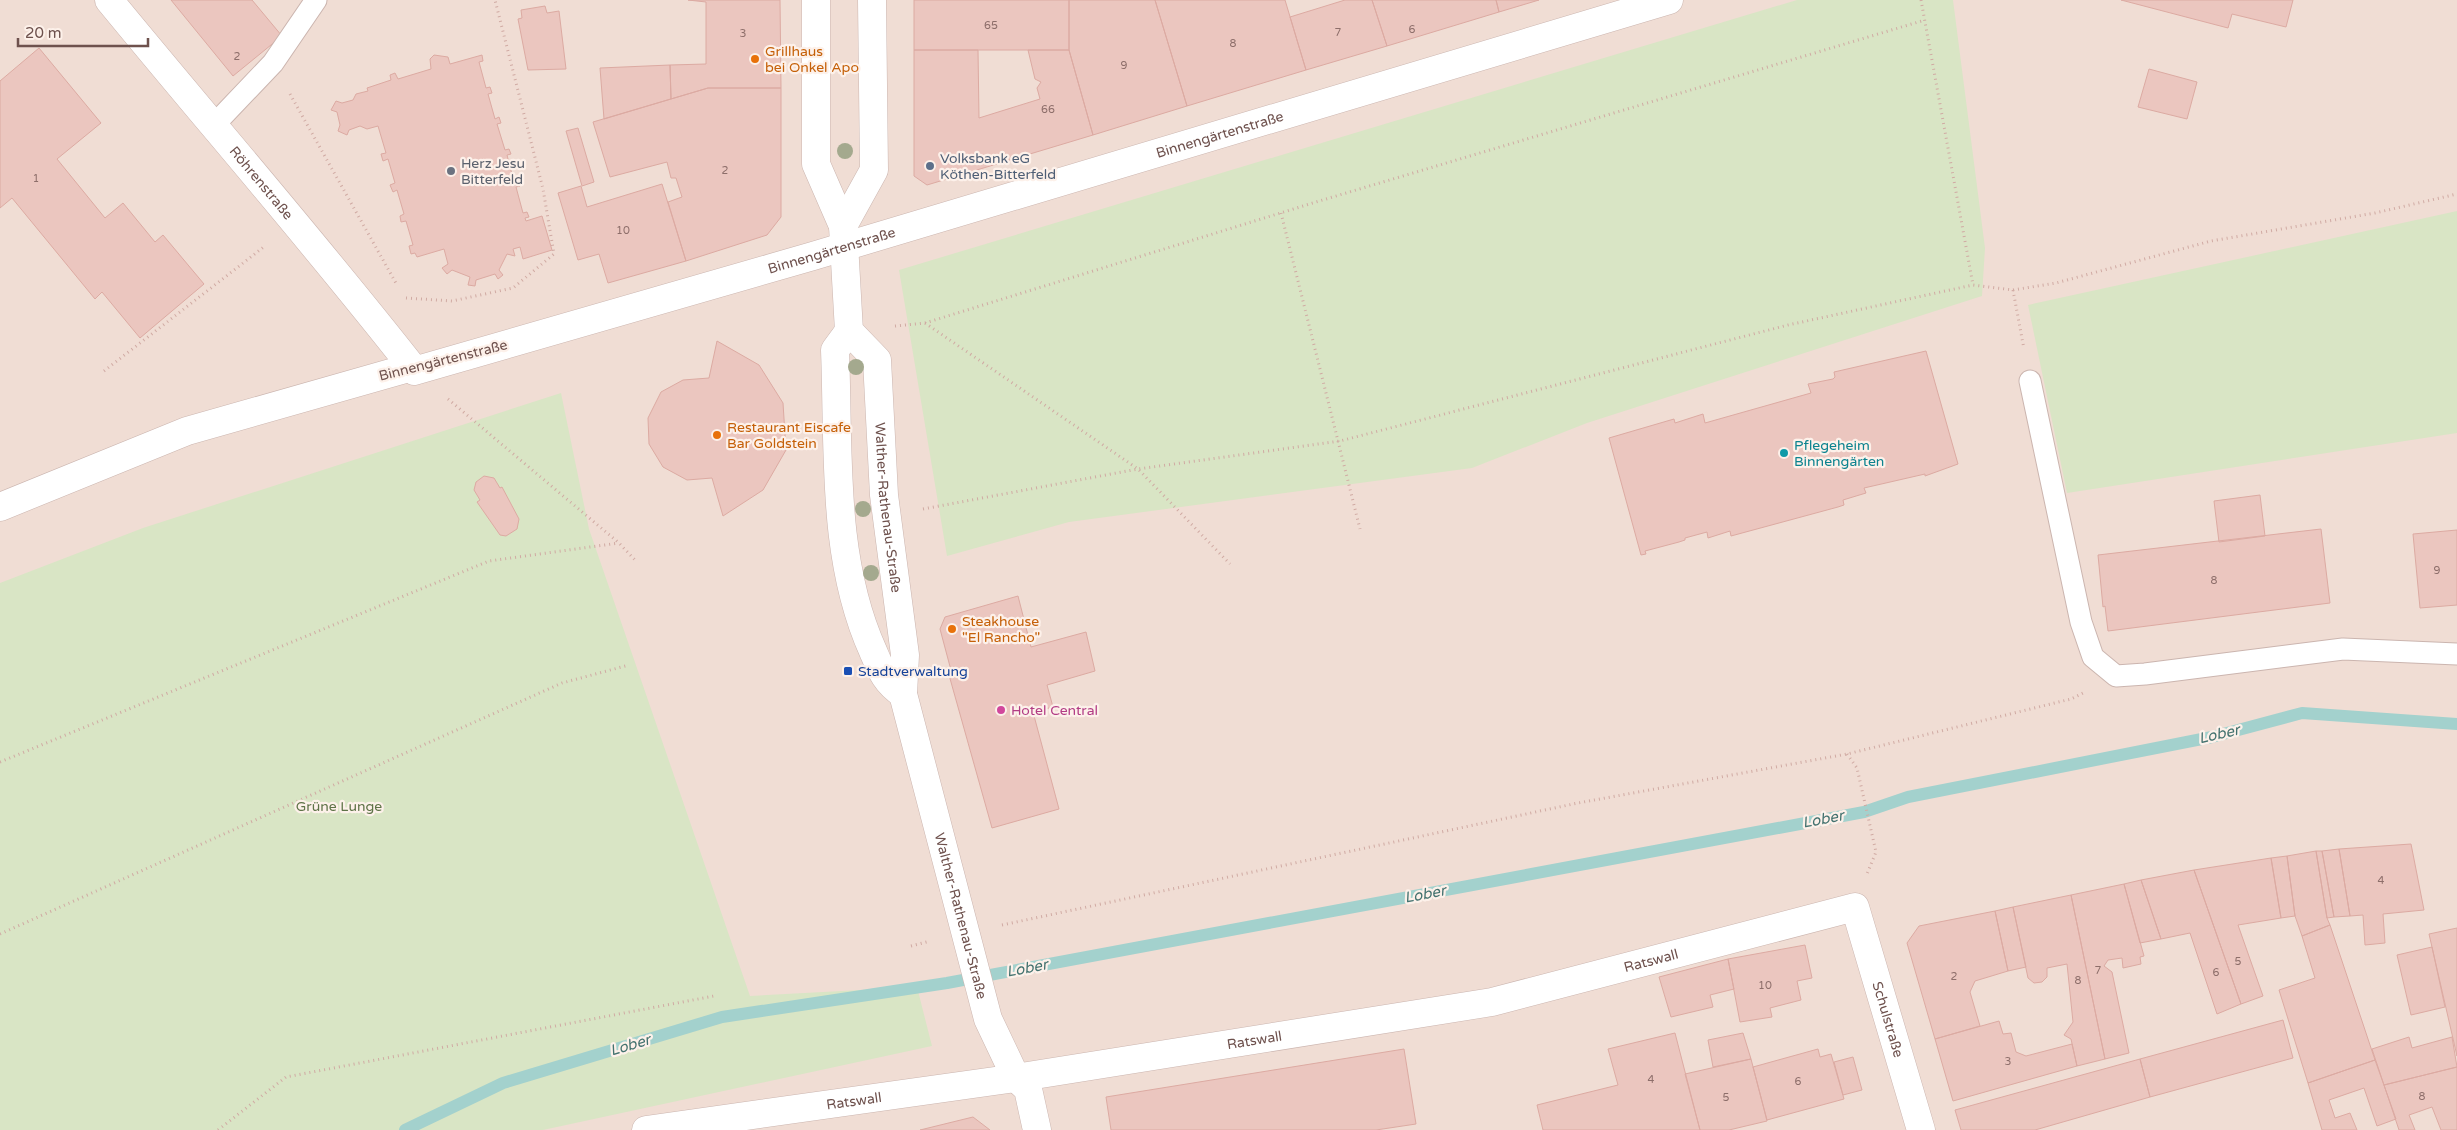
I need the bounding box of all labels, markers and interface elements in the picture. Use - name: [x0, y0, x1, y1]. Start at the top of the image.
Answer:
- scale bar: [18, 15, 148, 47]
- house number: 65: [984, 19, 998, 32]
- house number: 6: [1409, 23, 1416, 36]
- text: 20 m: [25, 24, 62, 42]
- house number: 7: [1335, 26, 1342, 39]
- house number: 3: [740, 27, 747, 40]
- house number: 8: [1230, 37, 1237, 50]
- place label: Grillhaus bei Onkel Apo: [765, 43, 859, 76]
- house number: 2: [234, 50, 241, 63]
- marker: Grillhaus bei Onkel Apo: [749, 53, 761, 65]
- house number: 9: [1121, 59, 1128, 72]
- house number: 66: [1041, 103, 1055, 116]
- street label: Binnengärtenstraße: [1154, 108, 1286, 162]
- street label: Röhrenstraße: [226, 143, 297, 223]
- place label: Volksbank eG Köthen-Bitterfeld: [940, 150, 1056, 183]
- place label: Herz Jesu Bitterfeld: [461, 155, 525, 188]
- marker: Volksbank eG Köthen-Bitterfeld: [924, 160, 936, 172]
- house number: 2: [722, 164, 729, 177]
- marker: Herz Jesu Bitterfeld: [445, 165, 457, 177]
- house number: 1: [33, 172, 39, 185]
- house number: 10: [616, 224, 630, 237]
- street label: Binnengärtenstraße: [766, 224, 898, 278]
- street label: Binnengärtenstraße: [377, 336, 509, 385]
- place label: Restaurant Eiscafe Bar Goldstein: [727, 419, 851, 452]
- street label: Walther-Rathenau-Straße: [871, 422, 905, 594]
- marker: Restaurant Eiscafe Bar Goldstein: [711, 429, 723, 441]
- place label: Pflegeheim Binnengärten: [1794, 437, 1884, 470]
- marker: Pflegeheim Binnengärten: [1778, 447, 1790, 459]
- house number: 9: [2434, 564, 2441, 577]
- house number: 8: [2211, 574, 2218, 587]
- place label: Steakhouse "El Rancho": [962, 613, 1040, 646]
- marker: Steakhouse "El Rancho": [946, 623, 958, 635]
- place label: Stadtverwaltung: [858, 663, 968, 680]
- marker: Stadtverwaltung: [842, 665, 854, 677]
- place label: Hotel Central: [1011, 702, 1098, 719]
- marker: Hotel Central: [995, 704, 1007, 716]
- water label: Lober: [2197, 720, 2243, 747]
- park label: Grüne Lunge: [296, 798, 382, 815]
- water label: Lober: [1801, 806, 1847, 832]
- street label: Walther-Rathenau-Straße: [931, 831, 990, 1001]
- house number: 4: [2378, 874, 2385, 887]
- water label: Lober: [1403, 881, 1449, 907]
- street label: Ratswall: [1622, 946, 1680, 976]
- water label: Lober: [1005, 955, 1051, 981]
- house number: 5: [2235, 955, 2242, 968]
- house number: 7: [2095, 964, 2102, 977]
- house number: 6: [2213, 966, 2220, 979]
- house number: 2: [1951, 970, 1958, 983]
- house number: 8: [2075, 974, 2082, 987]
- house number: 10: [1758, 979, 1772, 992]
- street label: Schulstraße: [1868, 979, 1907, 1059]
- street label: Ratswall: [1226, 1028, 1283, 1053]
- water label: Lober: [608, 1030, 655, 1060]
- house number: 3: [2005, 1055, 2012, 1068]
- house number: 4: [1648, 1073, 1655, 1086]
- house number: 6: [1795, 1075, 1802, 1088]
- street label: Ratswall: [825, 1089, 883, 1114]
- house number: 8: [2419, 1090, 2426, 1103]
- house number: 5: [1723, 1091, 1730, 1104]

